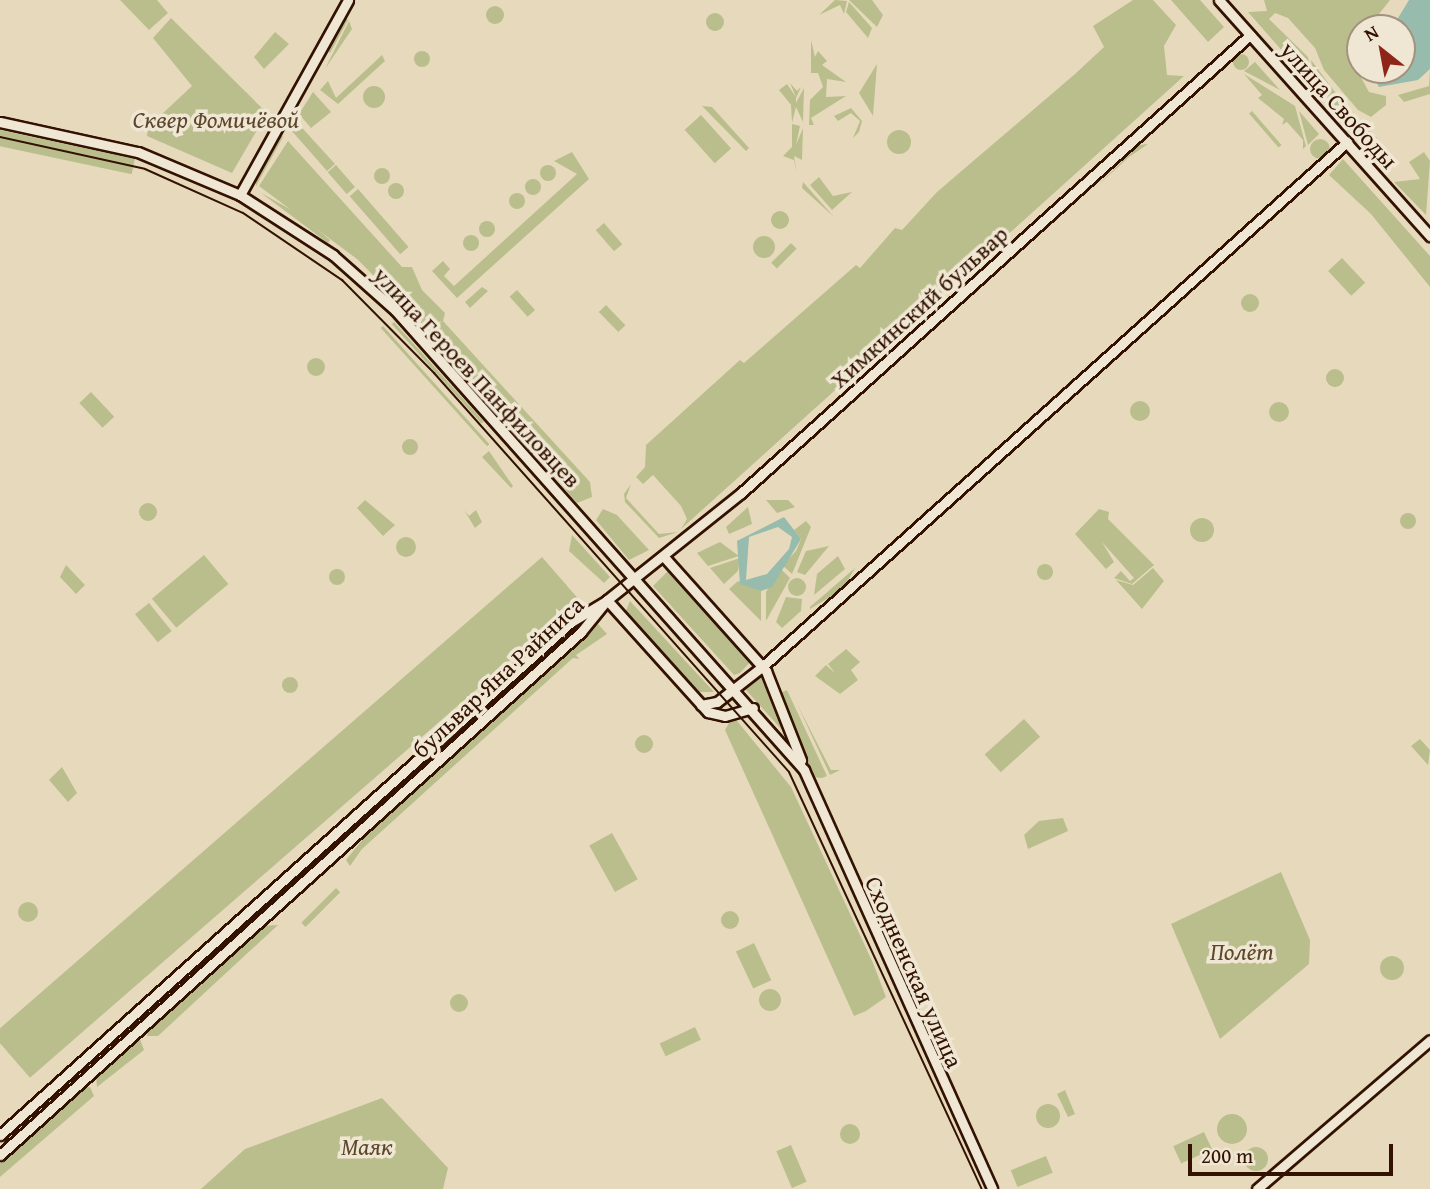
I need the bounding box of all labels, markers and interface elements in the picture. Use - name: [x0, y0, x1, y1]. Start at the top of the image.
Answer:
- north arrow: [1346, 14, 1416, 84]
- text: N: [1359, 17, 1384, 48]
- street label: улица Свободы: [1274, 35, 1404, 175]
- park label: Сквер Фомичёвой: [133, 106, 299, 134]
- street label: Химкинский бульвар: [824, 220, 1014, 394]
- street label: улица Героев Панфиловцев: [367, 261, 587, 493]
- street label: бульвар Яна Райниса: [406, 590, 590, 764]
- street label: Сходненская улица: [859, 872, 969, 1072]
- park label: Полёт: [1210, 938, 1274, 966]
- scale bar: [1192, 1130, 1397, 1174]
- park label: Маяк: [341, 1133, 393, 1161]
- text: 200 m: [1201, 1140, 1253, 1171]

